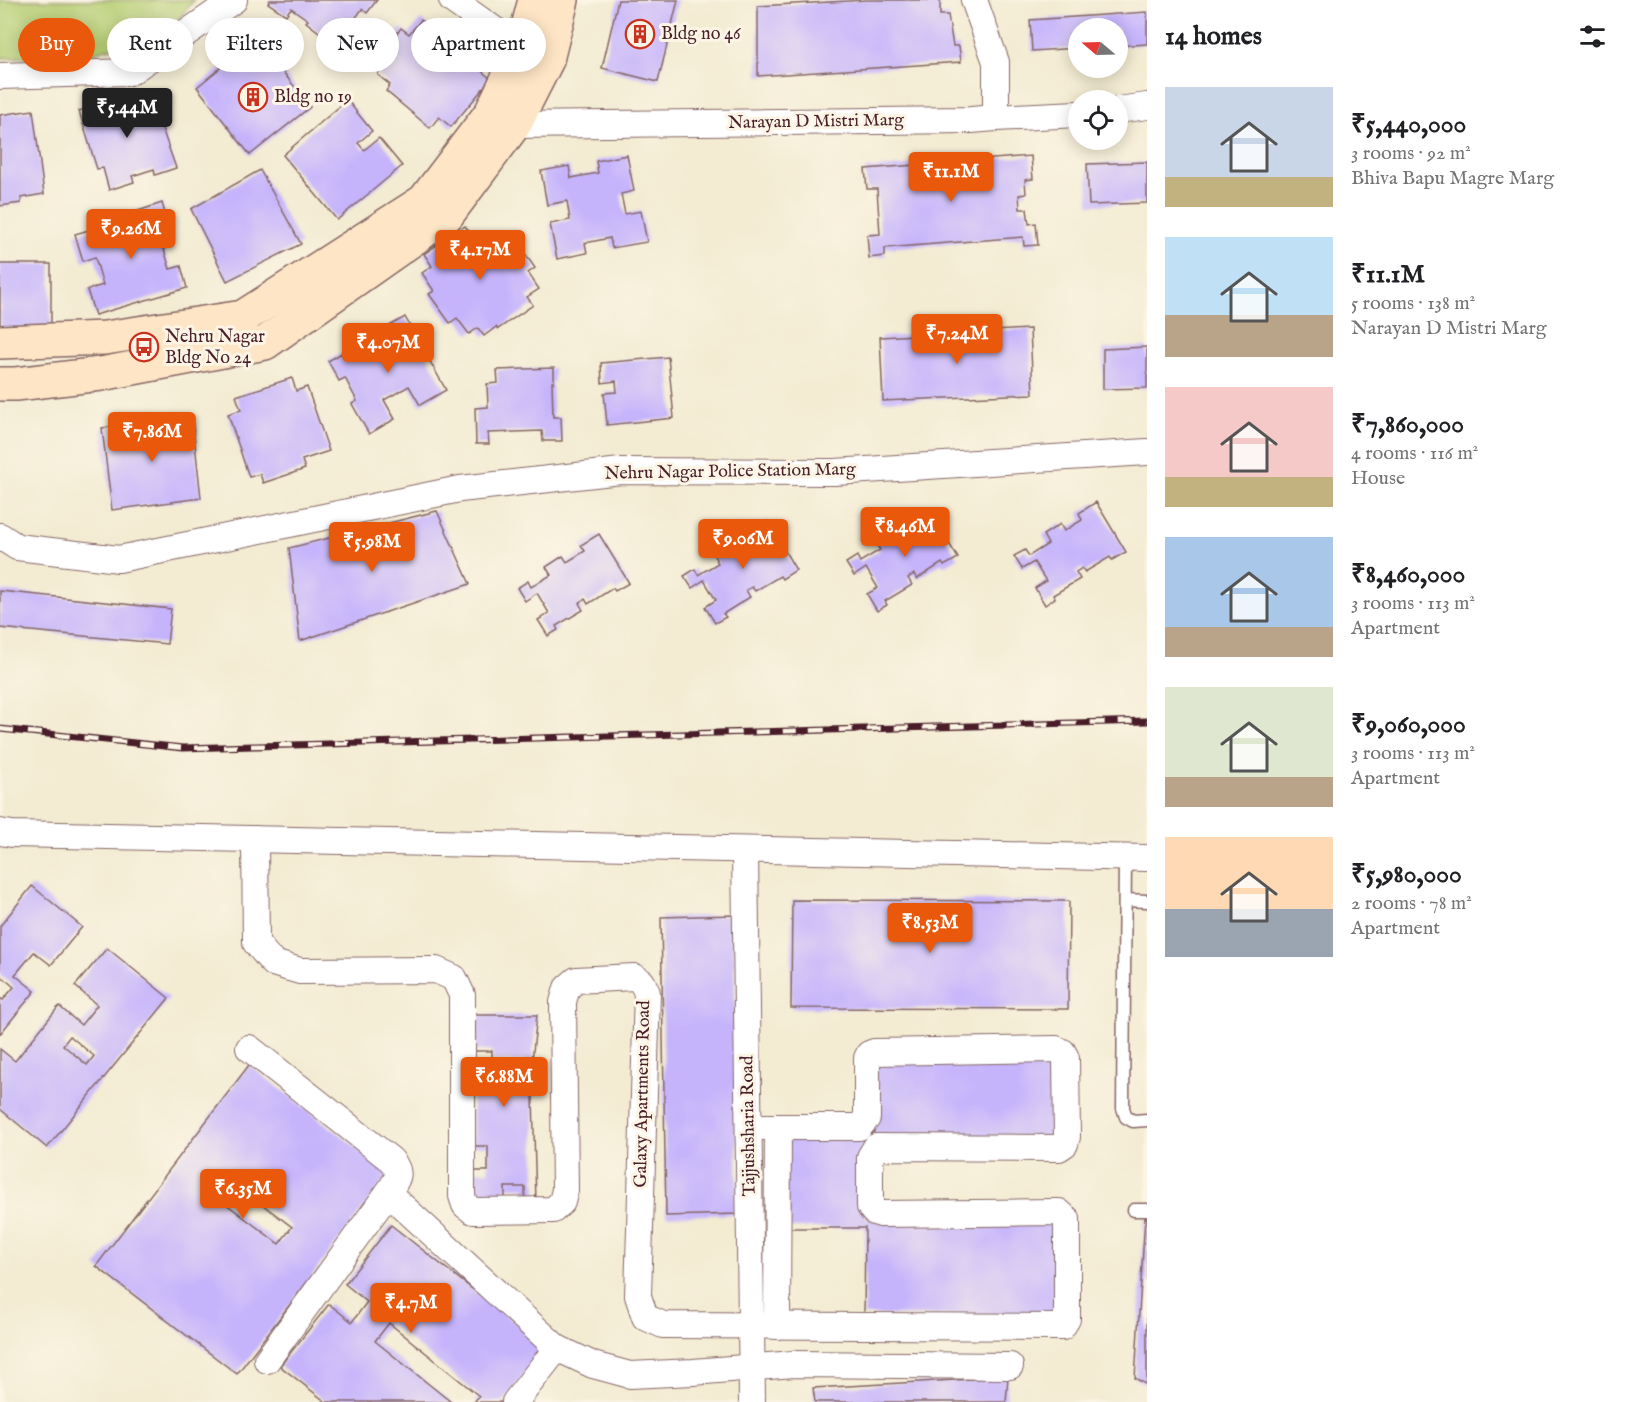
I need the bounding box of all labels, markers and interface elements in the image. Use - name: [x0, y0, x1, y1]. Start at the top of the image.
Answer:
- chip: Buy: [18, 18, 95, 72]
- chip: Rent: [107, 18, 193, 72]
- chip: Filters: [205, 18, 304, 72]
- chip: New: [316, 18, 399, 72]
- chip: Apartment: [411, 18, 546, 72]
- building icon: Bldg no 46: [624, 18, 656, 50]
- north arrow: [1068, 18, 1128, 78]
- map controls: [1068, 18, 1128, 150]
- text: 14 homes: [1165, 20, 1262, 53]
- icon: filters: [1576, 20, 1609, 53]
- place label: Bldg no 46: [661, 23, 741, 46]
- building icon: Bldg no 19: [237, 81, 269, 113]
- place label: Bldg no 19: [274, 86, 352, 109]
- pin: ₹5.44M: [78, 88, 176, 139]
- button: locate: [1068, 90, 1128, 150]
- text: ₹5.44M: [96, 95, 158, 120]
- text: ₹5,440,000: [1351, 108, 1466, 141]
- street label: Narayan D Mistri Marg: [728, 109, 904, 135]
- icon: home: [1213, 111, 1285, 183]
- text: 3 rooms · 92 m²: [1351, 141, 1471, 166]
- pin: ₹11.1M: [902, 152, 1000, 203]
- text: ₹11.1M: [923, 159, 979, 184]
- text: Bhiva Bapu Magre Marg: [1351, 166, 1554, 191]
- pin: ₹9.26M: [82, 209, 180, 260]
- text: ₹9.26M: [100, 216, 162, 241]
- pin: ₹4.17M: [431, 230, 529, 281]
- text: ₹4.17M: [449, 237, 511, 262]
- text: ₹11.1M: [1351, 258, 1425, 291]
- icon: home: [1213, 261, 1285, 333]
- text: 5 rooms · 138 m²: [1351, 291, 1475, 316]
- pin: ₹7.24M: [908, 314, 1006, 365]
- text: Narayan D Mistri Marg: [1351, 316, 1547, 341]
- text: ₹7.24M: [925, 321, 989, 346]
- pin: ₹4.07M: [339, 323, 437, 374]
- place label: Nehru Nagar Bldg No 24: [165, 326, 265, 370]
- text: ₹4.07M: [356, 330, 420, 355]
- bus stop icon: Nehru Nagar Bldg No 24: [128, 331, 160, 363]
- text: ₹7,860,000: [1351, 408, 1464, 441]
- icon: home: [1213, 411, 1285, 483]
- pin: ₹7.86M: [103, 412, 201, 463]
- text: ₹7.86M: [122, 419, 182, 444]
- text: 4 rooms · 116 m²: [1351, 441, 1478, 466]
- street label: Nehru Nagar Police Station Marg: [604, 458, 856, 486]
- text: House: [1351, 466, 1405, 491]
- pin: ₹8.46M: [856, 507, 954, 558]
- text: ₹8.46M: [875, 514, 935, 539]
- pin: ₹9.06M: [694, 519, 792, 570]
- pin: ₹5.98M: [323, 522, 421, 573]
- text: ₹9.06M: [712, 526, 774, 551]
- text: ₹5.98M: [343, 529, 401, 554]
- text: ₹8,460,000: [1351, 558, 1465, 591]
- icon: home: [1213, 561, 1285, 633]
- text: 3 rooms · 113 m²: [1351, 591, 1475, 616]
- text: Apartment: [1351, 616, 1440, 641]
- text: ₹9,060,000: [1351, 708, 1466, 741]
- icon: home: [1213, 711, 1285, 783]
- text: 3 rooms · 113 m²: [1351, 741, 1475, 766]
- text: Apartment: [1351, 766, 1440, 791]
- text: ₹5,980,000: [1351, 858, 1462, 891]
- icon: home: [1213, 861, 1285, 933]
- text: 2 rooms · 78 m²: [1351, 891, 1472, 916]
- pin: ₹8.53M: [881, 903, 979, 954]
- text: ₹8.53M: [901, 910, 959, 935]
- text: Apartment: [1351, 916, 1440, 941]
- street label: Galaxy Apartments Road: [630, 1000, 656, 1188]
- street label: Tajjushsharia Road: [736, 1055, 762, 1197]
- pin: ₹6.88M: [455, 1057, 553, 1108]
- text: ₹6.88M: [475, 1064, 533, 1089]
- pin: ₹6.35M: [194, 1169, 292, 1220]
- text: ₹6.35M: [214, 1176, 272, 1201]
- pin: ₹4.7M: [369, 1283, 453, 1334]
- text: ₹4.7M: [384, 1290, 438, 1315]

